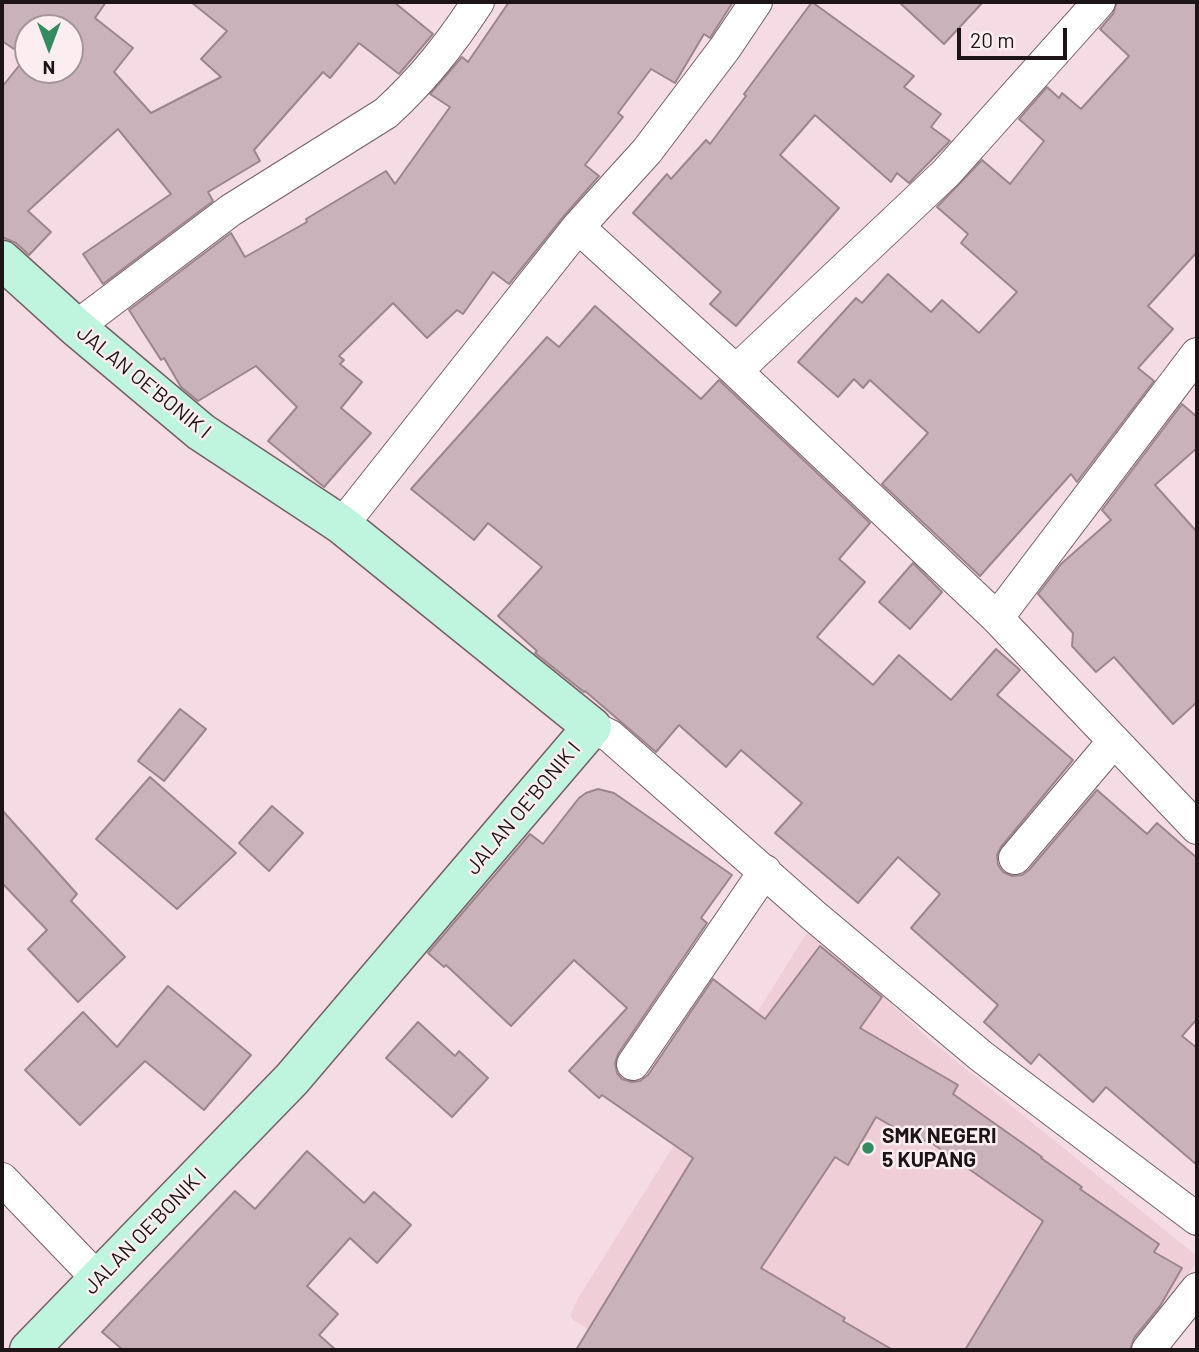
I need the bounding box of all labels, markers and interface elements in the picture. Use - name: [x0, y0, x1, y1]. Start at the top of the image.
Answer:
- north arrow: [14, 14, 84, 84]
- scale bar: [961, 14, 1071, 58]
- text: 20 m: [970, 27, 1015, 52]
- text: N: [43, 57, 55, 80]
- street label: JALAN OE'BONIK I: [72, 320, 216, 444]
- street label: JALAN OE'BONIK I: [460, 737, 586, 879]
- place label: SMK NEGERI 5 KUPANG: [882, 1123, 996, 1173]
- marker: SMK NEGERI 5 KUPANG: [860, 1140, 876, 1156]
- street label: JALAN OE'BONIK I: [78, 1163, 212, 1299]

